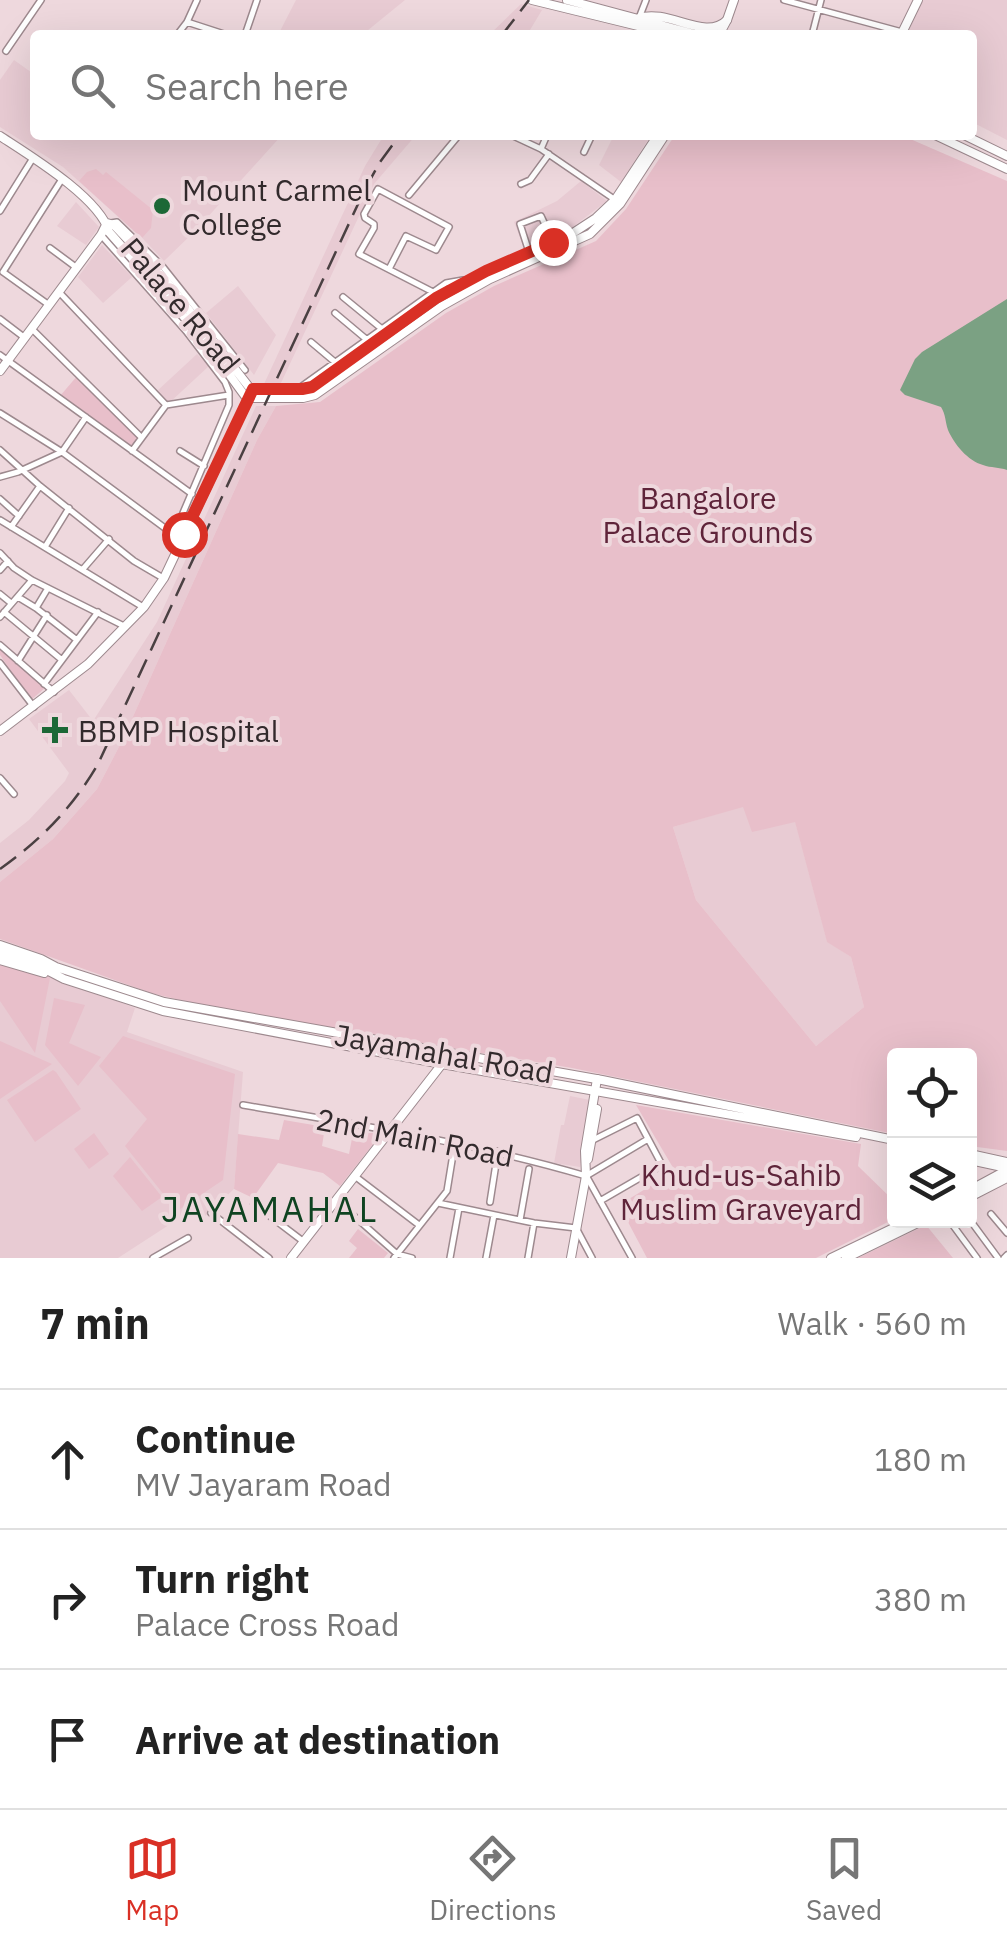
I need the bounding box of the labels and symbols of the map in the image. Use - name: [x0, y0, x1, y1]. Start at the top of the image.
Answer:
- place label: Mount Carmel College: [182, 170, 371, 243]
- marker: Mount Carmel College: [151, 195, 173, 217]
- route end: [531, 220, 577, 266]
- street label: Palace Road: [113, 229, 249, 381]
- park label: Bangalore Palace Grounds: [602, 478, 814, 551]
- route start: [162, 512, 208, 558]
- place label: BBMP Hospital: [78, 711, 279, 750]
- marker: BBMP Hospital: [42, 717, 68, 743]
- street label: Jayamahal Road: [332, 1015, 556, 1091]
- street label: 2nd Main Road: [313, 1099, 517, 1175]
- park label: Khud-us-Sahib Muslim Graveyard: [620, 1155, 862, 1228]
- district label: JAYAMAHAL: [161, 1186, 379, 1232]

